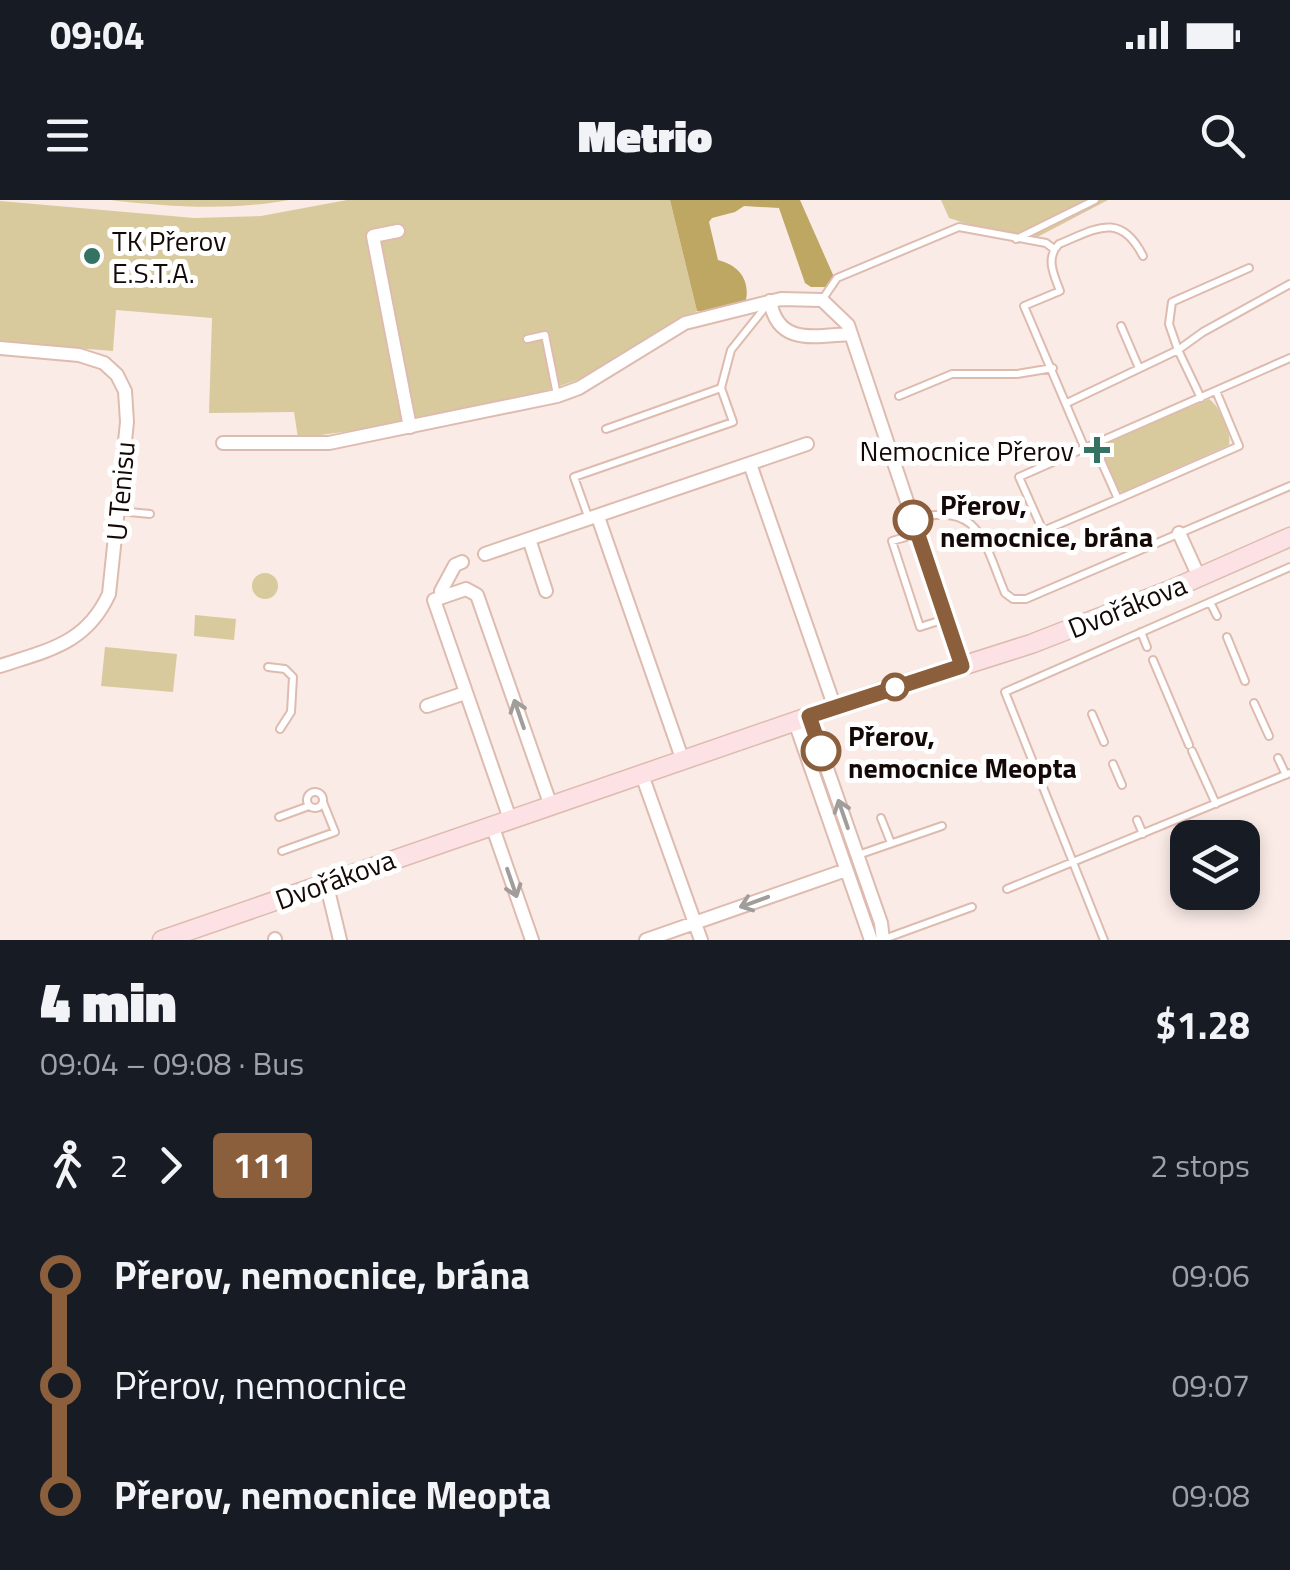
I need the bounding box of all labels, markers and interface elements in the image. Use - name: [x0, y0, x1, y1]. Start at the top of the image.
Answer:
- text: 09:04: [50, 6, 145, 64]
- text: Metrio: [578, 101, 712, 169]
- icon: menu: [40, 108, 95, 163]
- icon: search: [1195, 108, 1250, 163]
- place label: TK Přerov E.S.T.A.: [112, 219, 226, 294]
- marker: TK Přerov E.S.T.A.: [81, 245, 103, 267]
- place label: Nemocnice Přerov: [860, 429, 1074, 472]
- marker: Nemocnice Přerov: [1084, 437, 1110, 463]
- street label: U Tenisu: [94, 440, 146, 542]
- place label: Přerov, nemocnice, brána: [940, 483, 1153, 558]
- marker: Přerov, nemocnice, brána: [894, 501, 932, 539]
- street label: Dvořákova: [1061, 563, 1193, 649]
- unlabelled marker: [882, 674, 908, 700]
- one-way arrow: [509, 699, 527, 730]
- place label: Přerov, nemocnice Meopta: [848, 714, 1077, 789]
- marker: Přerov, nemocnice Meopta: [802, 732, 840, 770]
- one-way arrow: [832, 799, 850, 831]
- map controls: [1170, 820, 1260, 910]
- button: layers: [1170, 820, 1260, 910]
- street label: Dvořákova: [269, 837, 401, 921]
- one-way arrow: [504, 866, 522, 897]
- one-way arrow: [740, 894, 771, 912]
- text: 4 min: [40, 960, 177, 1043]
- text: $1.28: [1155, 996, 1250, 1054]
- text: 09:04 – 09:08 · Bus: [40, 1039, 304, 1087]
- icon: walk: [40, 1138, 95, 1193]
- icon: forward: [143, 1138, 198, 1193]
- text: 111: [233, 1138, 292, 1192]
- text: 2: [110, 1141, 128, 1189]
- text: 2 stops: [1150, 1141, 1250, 1189]
- text: Přerov, nemocnice, brána: [114, 1246, 530, 1304]
- text: 09:06: [1171, 1251, 1250, 1299]
- text: Přerov, nemocnice: [114, 1356, 407, 1414]
- text: 09:07: [1171, 1361, 1250, 1409]
- text: Přerov, nemocnice Meopta: [114, 1466, 551, 1524]
- text: 09:08: [1171, 1471, 1250, 1519]

